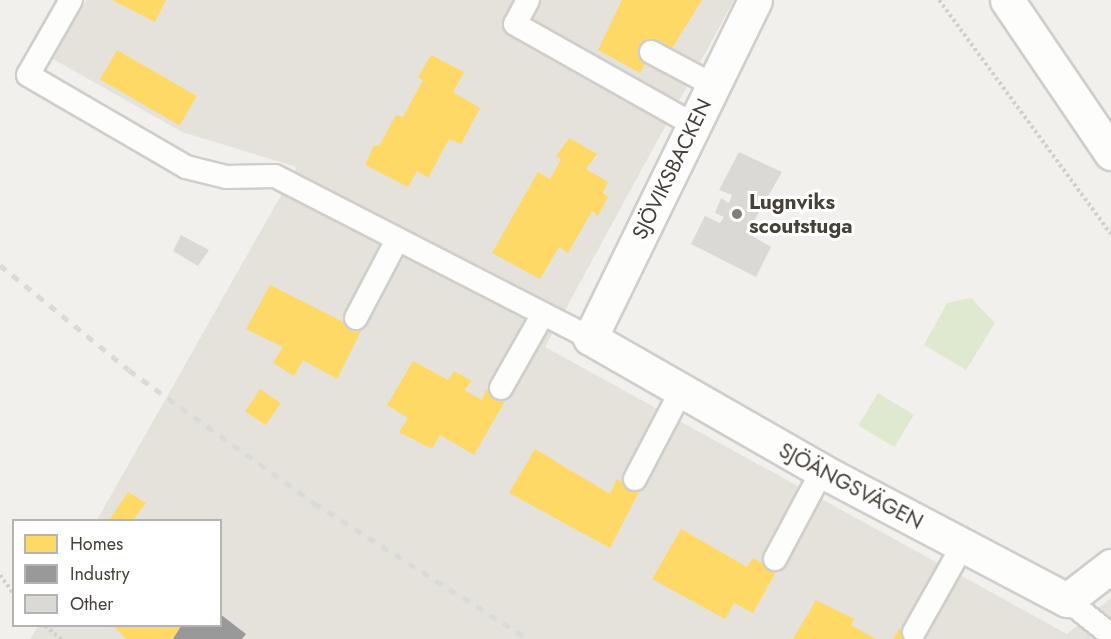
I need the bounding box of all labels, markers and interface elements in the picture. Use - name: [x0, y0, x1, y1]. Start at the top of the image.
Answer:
- street label: SJÖVIKSBACKEN: [627, 94, 717, 244]
- place label: Lugnviks scoutstuga: [749, 189, 853, 239]
- marker: Lugnviks scoutstuga: [730, 207, 744, 221]
- street label: SJÖÄNGSVÄGEN: [775, 437, 927, 535]
- legend: [12, 519, 222, 627]
- text: Homes: [70, 531, 123, 557]
- text: Industry: [70, 561, 130, 587]
- text: Other: [70, 591, 113, 617]

